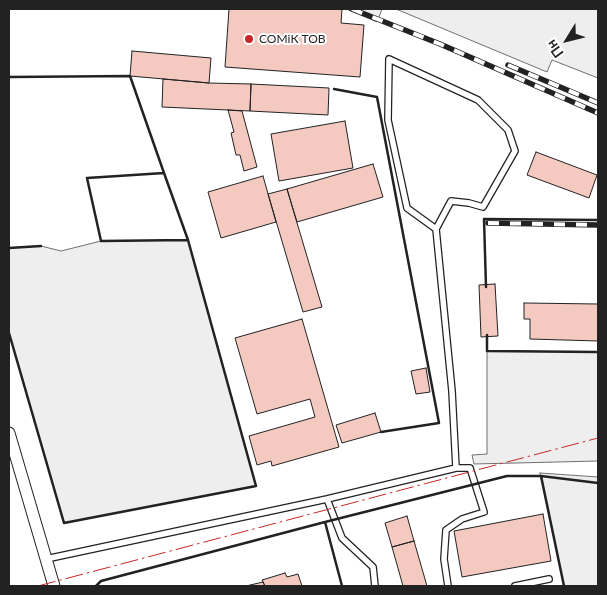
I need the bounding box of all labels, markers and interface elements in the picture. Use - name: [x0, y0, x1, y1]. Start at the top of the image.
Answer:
- north arrow: [542, 15, 592, 65]
- place label: СОМіК ТОВ: [259, 32, 326, 46]
- marker: СОМіК ТОВ: [243, 33, 255, 45]
- text: Пн: [542, 37, 567, 62]

